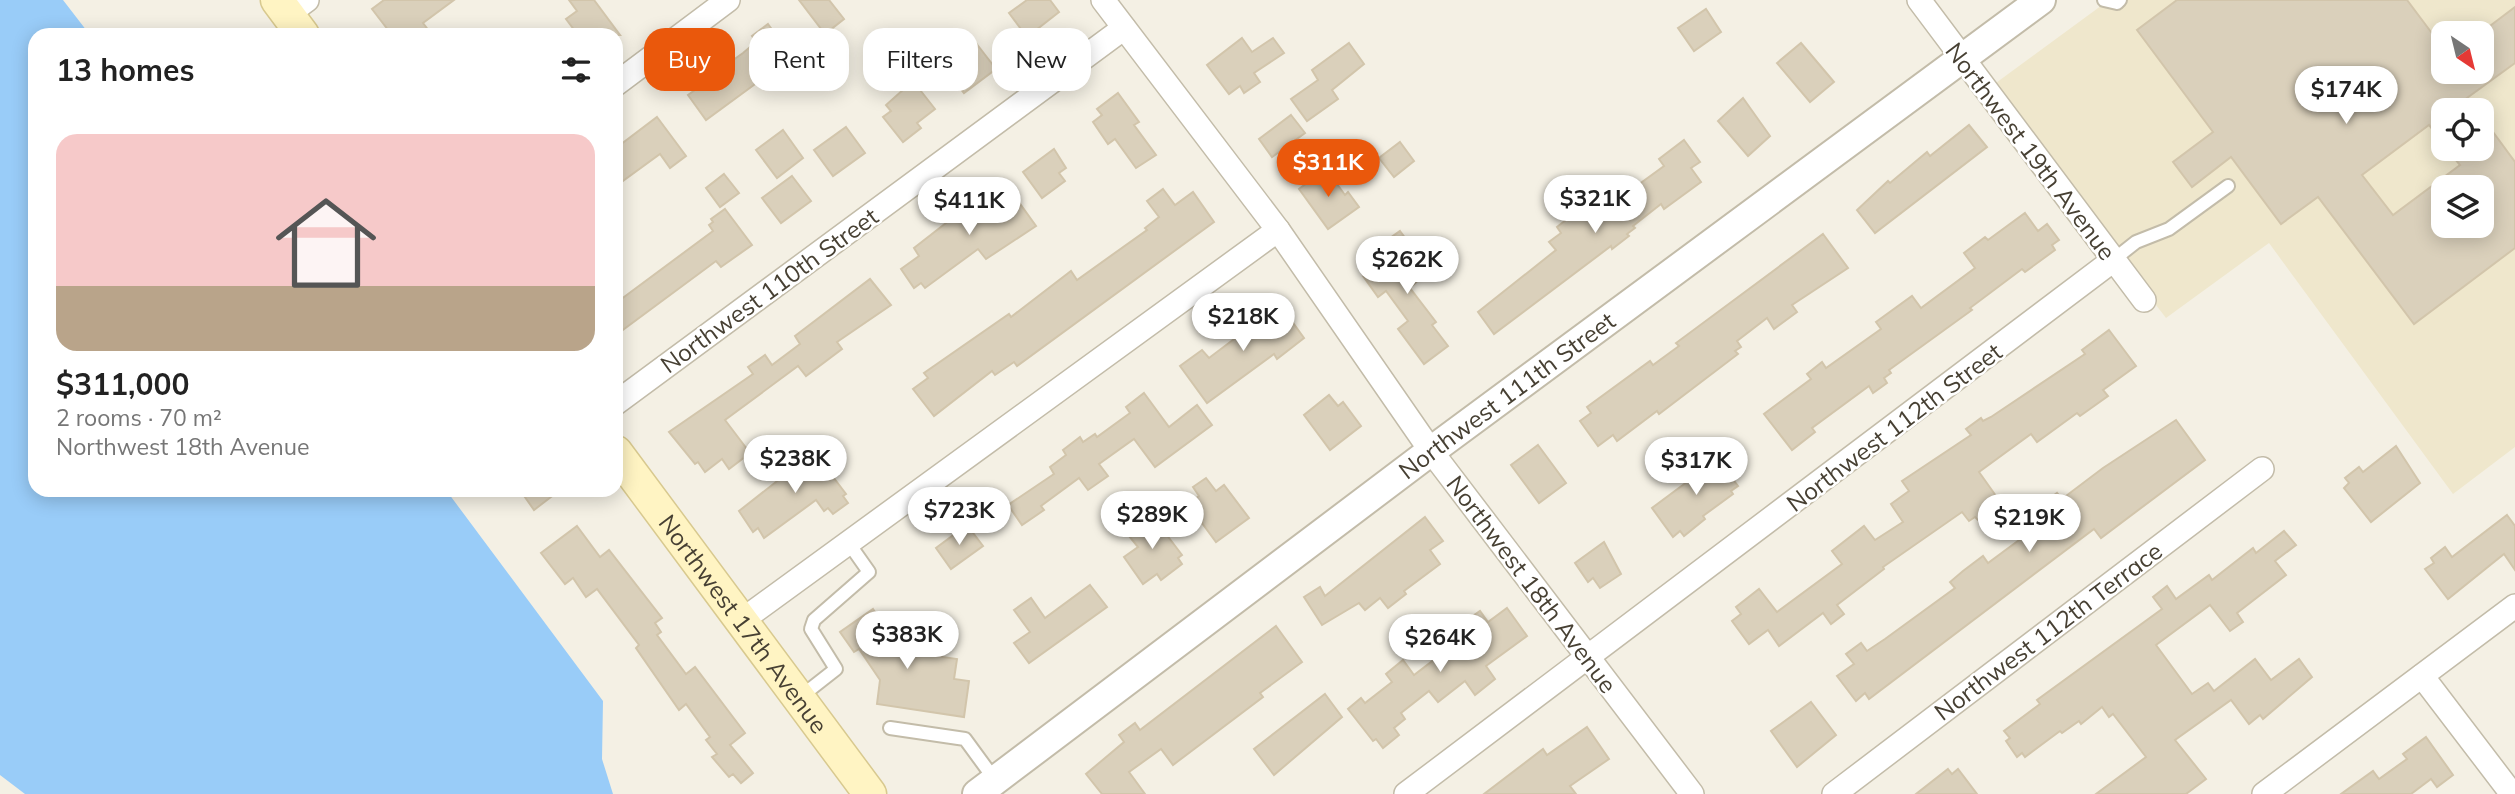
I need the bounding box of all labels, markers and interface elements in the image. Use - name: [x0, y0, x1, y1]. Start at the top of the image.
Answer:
- north arrow: [2431, 21, 2494, 84]
- map controls: [2431, 21, 2494, 238]
- chip: Buy: [644, 28, 735, 91]
- chip: Rent: [749, 28, 849, 91]
- chip: Filters: [863, 28, 978, 91]
- chip: New: [992, 28, 1091, 91]
- street label: Northwest 19th Avenue: [1939, 36, 2123, 266]
- text: 13 homes: [56, 51, 195, 89]
- icon: filters: [557, 51, 595, 89]
- pin: $174K: [2297, 66, 2395, 126]
- text: $174K: [2311, 74, 2381, 103]
- button: locate: [2431, 98, 2494, 161]
- pin: $311K: [1279, 140, 1377, 199]
- text: $311K: [1293, 147, 1363, 176]
- button: layers: [2431, 175, 2494, 238]
- pin: $321K: [1546, 176, 1644, 235]
- pin: $411K: [920, 177, 1018, 237]
- icon: home: [263, 180, 389, 306]
- text: $321K: [1560, 183, 1630, 212]
- text: $411K: [934, 185, 1004, 214]
- street label: Northwest 110th Street: [654, 201, 884, 379]
- pin: $262K: [1358, 236, 1456, 296]
- text: $262K: [1372, 244, 1442, 273]
- pin: $218K: [1194, 294, 1292, 353]
- text: $218K: [1208, 301, 1278, 330]
- street label: Northwest 111th Street: [1392, 305, 1621, 485]
- street label: Northwest 112th Street: [1780, 336, 2008, 518]
- text: $311,000: [56, 365, 189, 403]
- text: 2 rooms · 70 m²: [56, 403, 222, 432]
- text: Northwest 18th Avenue: [56, 432, 310, 461]
- pin: $238K: [746, 435, 844, 495]
- pin: $317K: [1647, 438, 1745, 497]
- text: $238K: [760, 443, 830, 472]
- text: $317K: [1661, 445, 1731, 474]
- street label: Northwest 18th Avenue: [1440, 469, 1624, 699]
- pin: $723K: [910, 488, 1008, 547]
- pin: $289K: [1103, 491, 1201, 551]
- pin: $219K: [1980, 494, 2078, 554]
- text: $723K: [924, 495, 994, 524]
- text: $289K: [1117, 499, 1187, 528]
- text: $219K: [1994, 502, 2064, 531]
- street label: Northwest 17th Avenue: [653, 509, 835, 739]
- street label: Northwest 112th Terrace: [1928, 535, 2168, 727]
- pin: $383K: [858, 612, 956, 671]
- pin: $264K: [1391, 614, 1489, 674]
- text: $383K: [872, 619, 942, 648]
- text: $264K: [1405, 622, 1475, 651]

